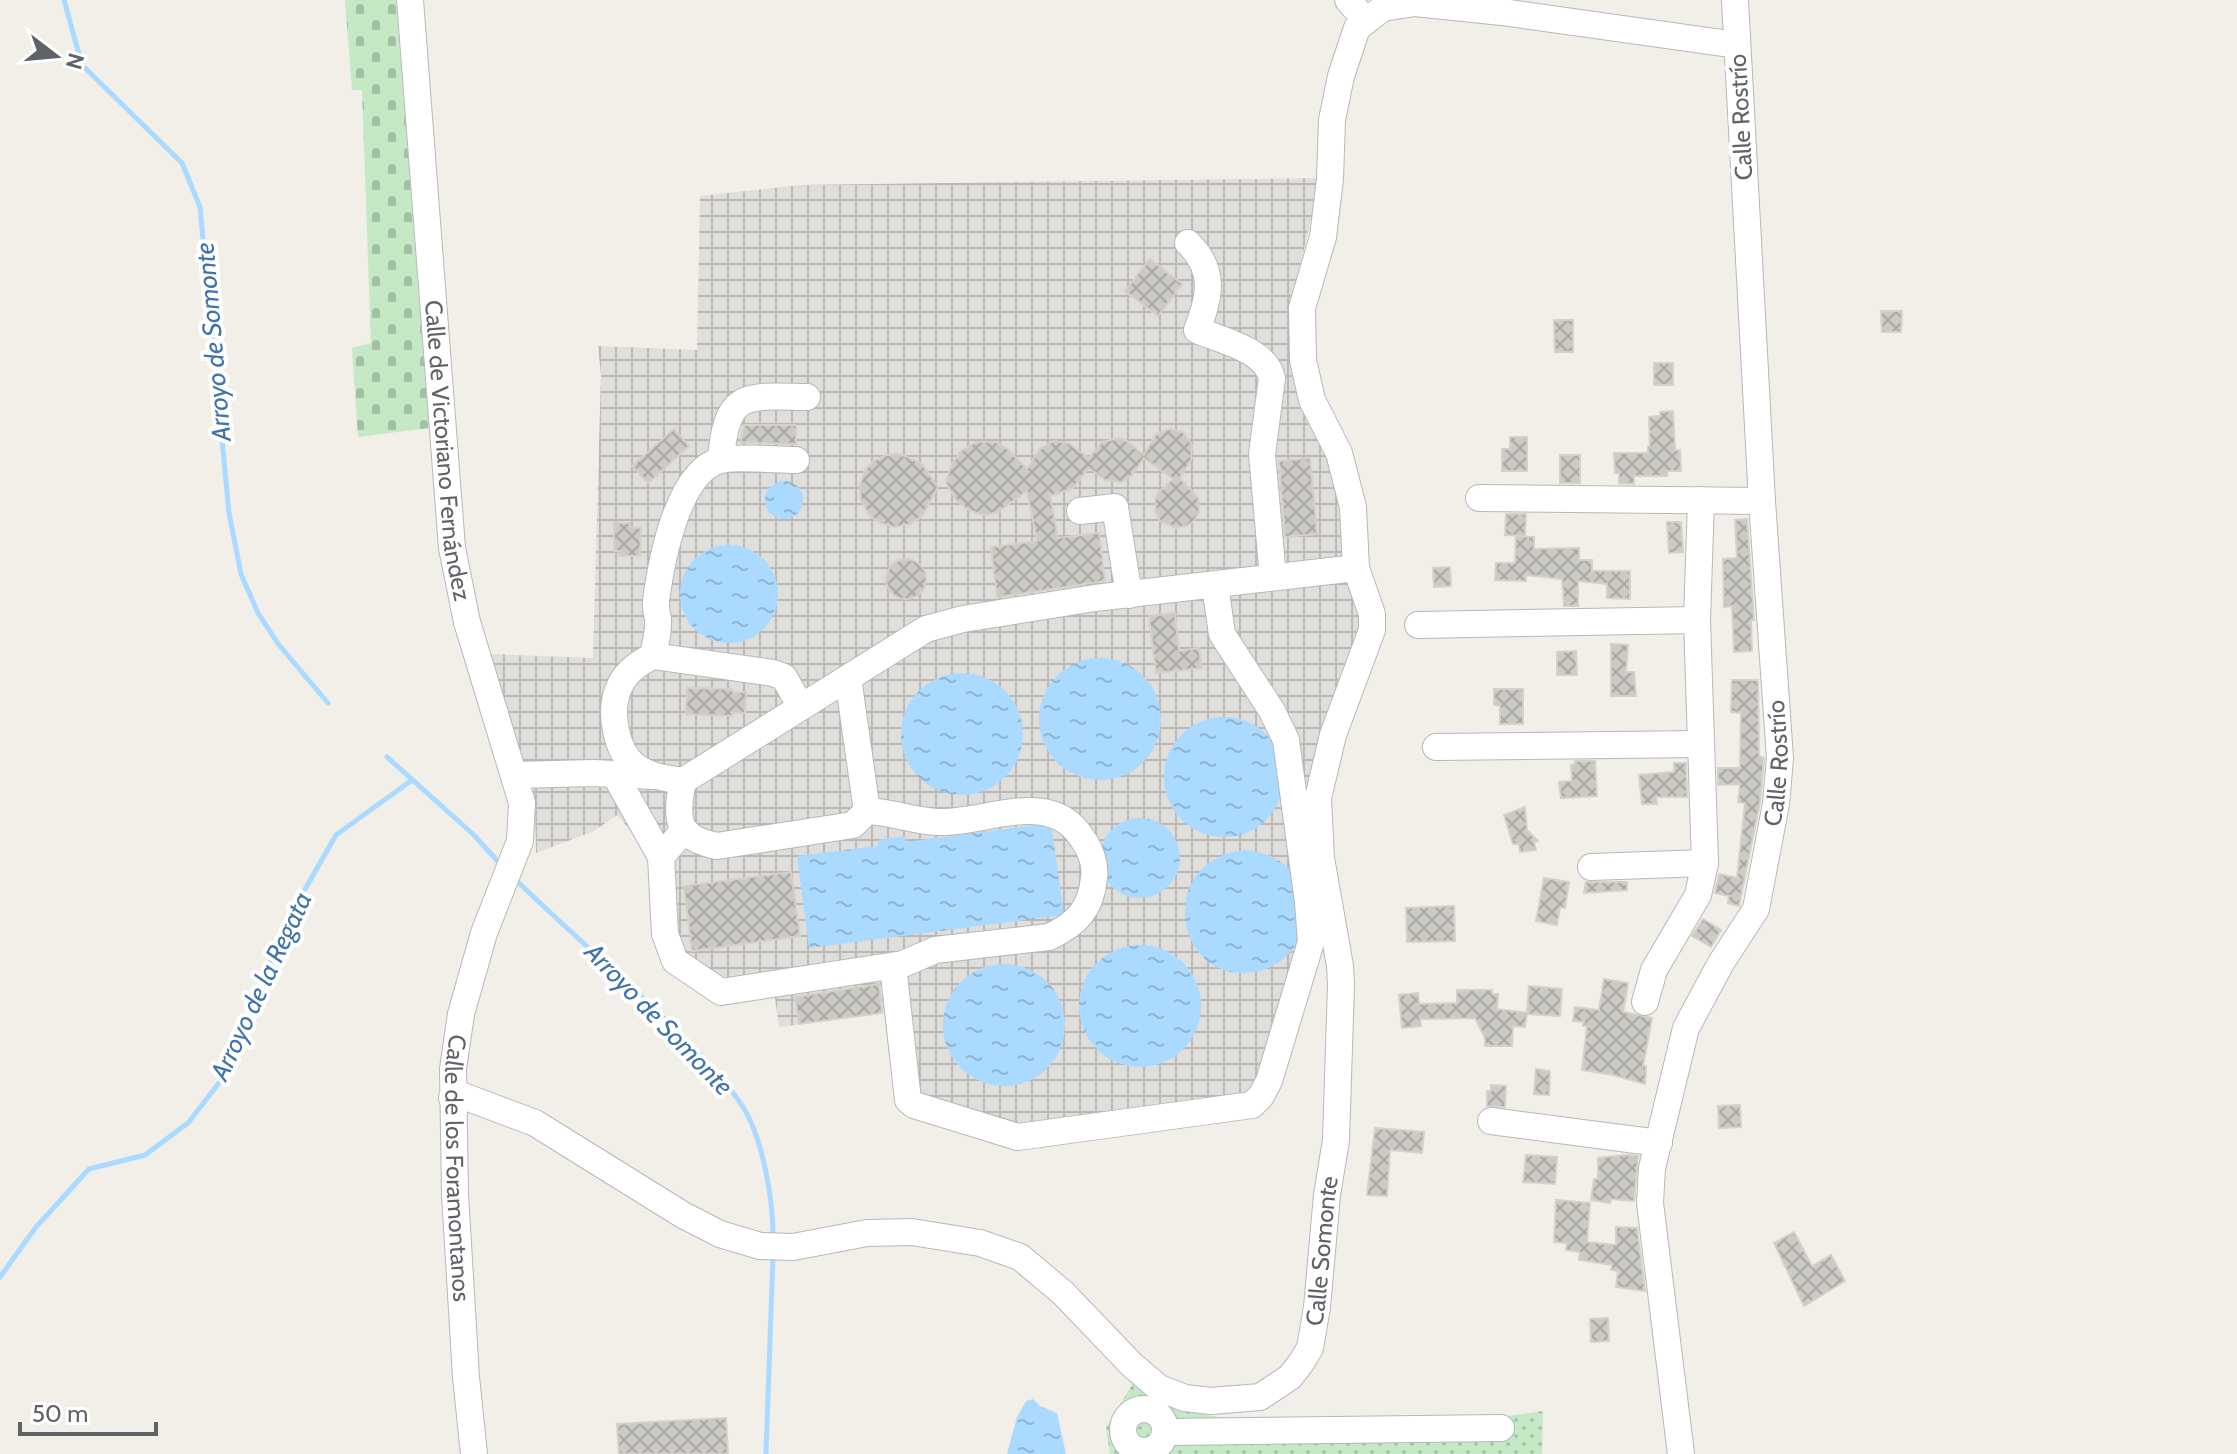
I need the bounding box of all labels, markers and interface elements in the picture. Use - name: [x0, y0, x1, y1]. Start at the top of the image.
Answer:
- north arrow: [16, 16, 96, 96]
- text: N: [60, 50, 90, 73]
- street label: Calle Rostrío: [1723, 53, 1758, 181]
- water label: Arroyo de Somonte: [188, 241, 238, 444]
- street label: Calle de Victoriano Fernández: [419, 299, 477, 603]
- street label: Calle Rostrío: [1757, 699, 1794, 829]
- water label: Arroyo de la Regata: [203, 887, 319, 1086]
- water label: Arroyo de Somonte: [578, 935, 740, 1102]
- street label: Calle de los Foramontanos: [439, 1033, 476, 1303]
- street label: Calle Somonte: [1299, 1174, 1344, 1328]
- scale bar: [20, 1386, 156, 1436]
- text: 50 m: [32, 1399, 88, 1428]

